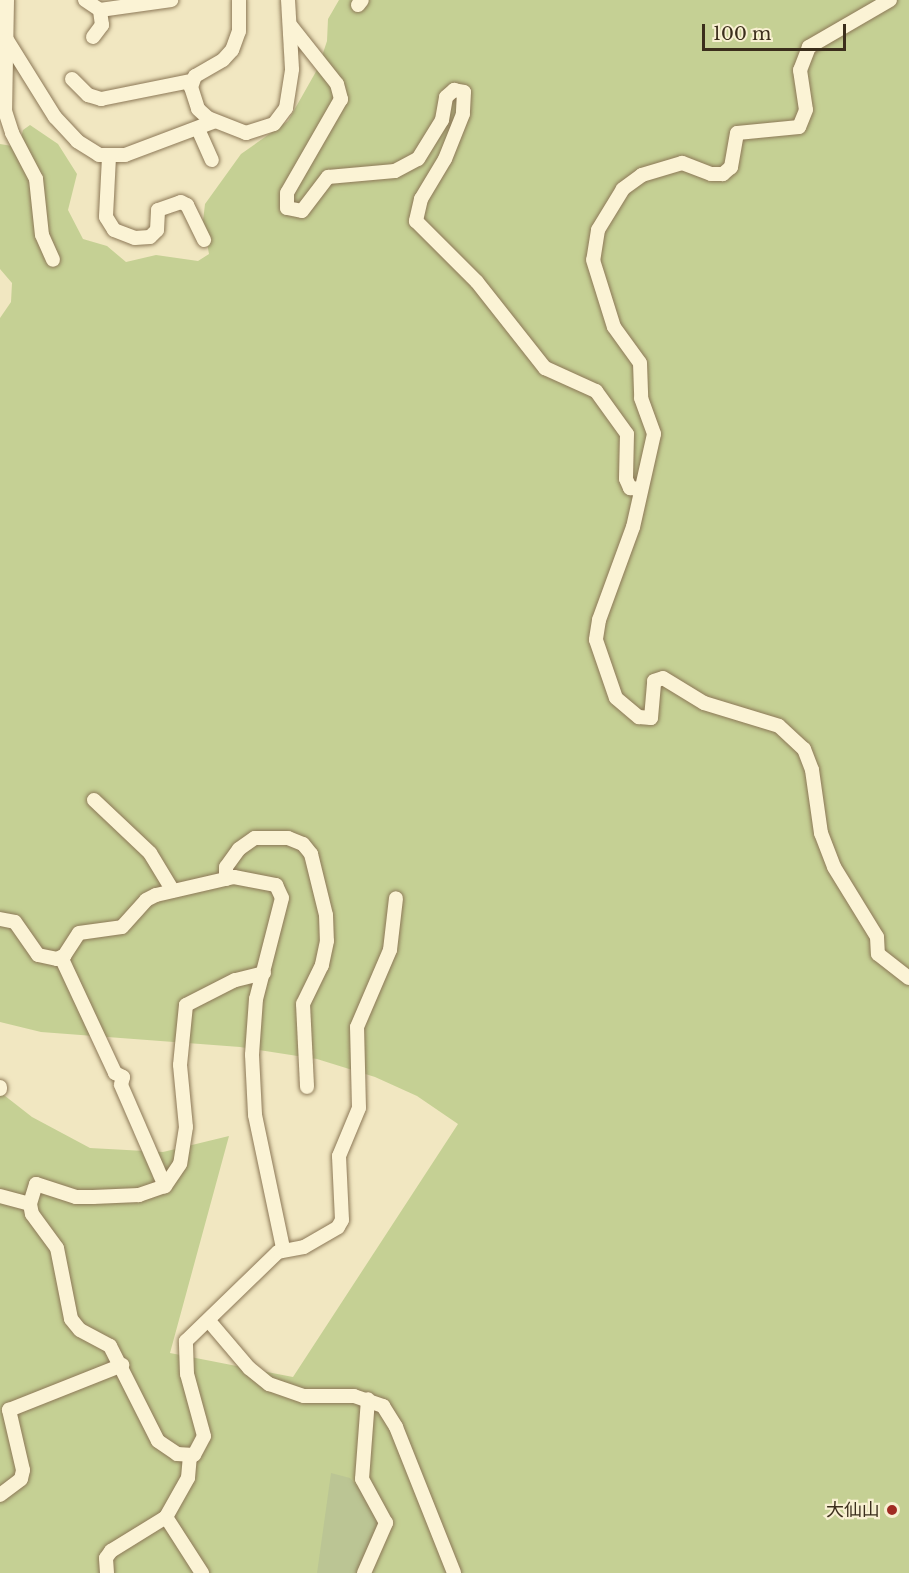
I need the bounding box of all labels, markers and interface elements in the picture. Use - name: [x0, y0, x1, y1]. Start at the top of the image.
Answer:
- scale bar: [705, 12, 849, 50]
- text: 100 m: [713, 23, 771, 45]
- place label: 大仙山: [826, 1499, 880, 1521]
- marker: 大仙山: [885, 1503, 899, 1517]

